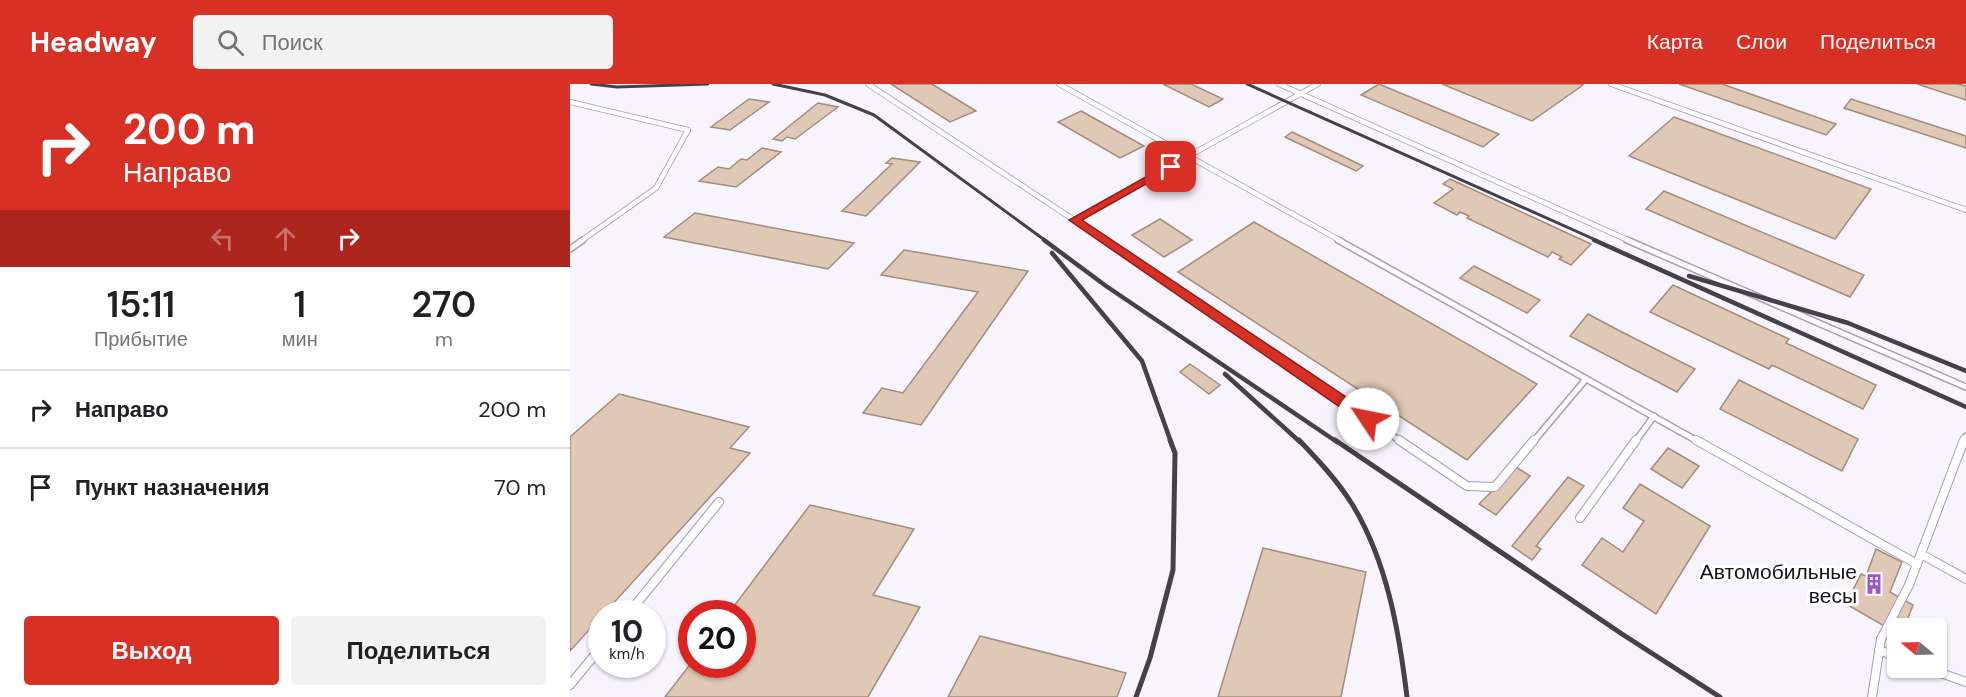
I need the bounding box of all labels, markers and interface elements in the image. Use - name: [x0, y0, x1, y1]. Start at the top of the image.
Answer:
- search box: [193, 15, 613, 69]
- text: Headway: [30, 24, 157, 61]
- icon: search: [214, 26, 247, 59]
- text: Поиск: [262, 28, 323, 57]
- text: Карта: [1647, 28, 1703, 56]
- text: Слои: [1736, 28, 1787, 56]
- text: Поделиться: [1820, 28, 1936, 56]
- text: 200 m: [123, 102, 256, 157]
- icon: right: [24, 108, 102, 186]
- pin: [1145, 141, 1196, 192]
- icon: arrive: [1154, 150, 1187, 183]
- text: Направо: [123, 155, 231, 190]
- icon: left: [206, 222, 239, 255]
- icon: ahead: [269, 222, 302, 255]
- icon: right: [332, 222, 365, 255]
- text: 15:11: [107, 281, 175, 328]
- text: 1: [293, 281, 306, 328]
- text: 270: [412, 281, 476, 328]
- text: Прибытие: [94, 326, 188, 352]
- text: мин: [282, 326, 318, 352]
- text: m: [435, 326, 453, 352]
- position arrow: [1336, 387, 1400, 451]
- icon: right: [24, 393, 57, 426]
- text: Направо: [75, 395, 169, 424]
- text: 200 m: [478, 395, 546, 424]
- icon: arrive: [24, 471, 57, 504]
- text: Пункт назначения: [75, 473, 270, 502]
- text: 70 m: [494, 473, 546, 502]
- place label: Автомобильные весы: [1700, 558, 1857, 610]
- building icon: Автомобильные весы: [1862, 572, 1886, 596]
- speed limit sign: 20: [678, 600, 756, 678]
- text: 10: [611, 612, 643, 651]
- button: Выход: [24, 616, 279, 685]
- button: Поделиться: [291, 616, 546, 685]
- north arrow: [1887, 618, 1947, 678]
- map controls: [1887, 618, 1947, 678]
- text: km/h: [609, 644, 645, 664]

